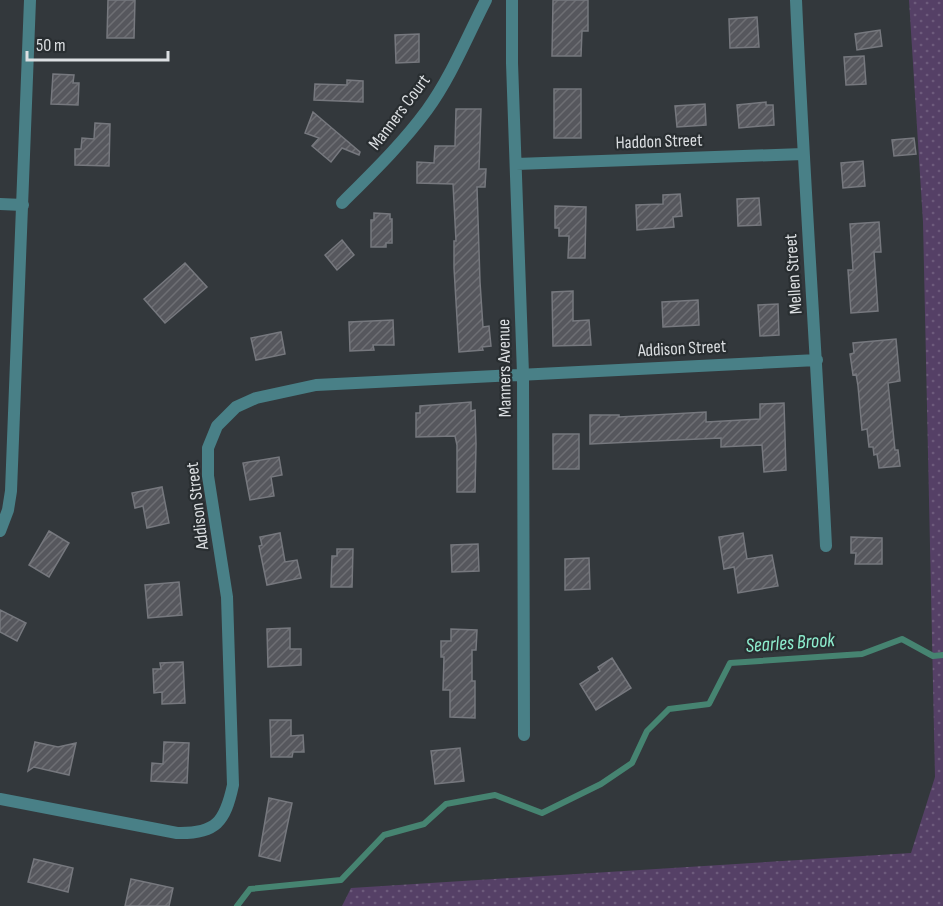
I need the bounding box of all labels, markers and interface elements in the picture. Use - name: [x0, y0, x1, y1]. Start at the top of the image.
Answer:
- scale bar: [27, 24, 168, 62]
- text: 50 m: [36, 35, 66, 56]
- street label: Manners Court: [364, 70, 435, 154]
- street label: Haddon Street: [615, 129, 703, 154]
- street label: Mellen Street: [780, 233, 807, 315]
- street label: Manners Avenue: [493, 319, 516, 417]
- street label: Addison Street: [636, 336, 727, 361]
- street label: Addison Street: [182, 460, 213, 552]
- water label: Searles Brook: [745, 628, 836, 658]

